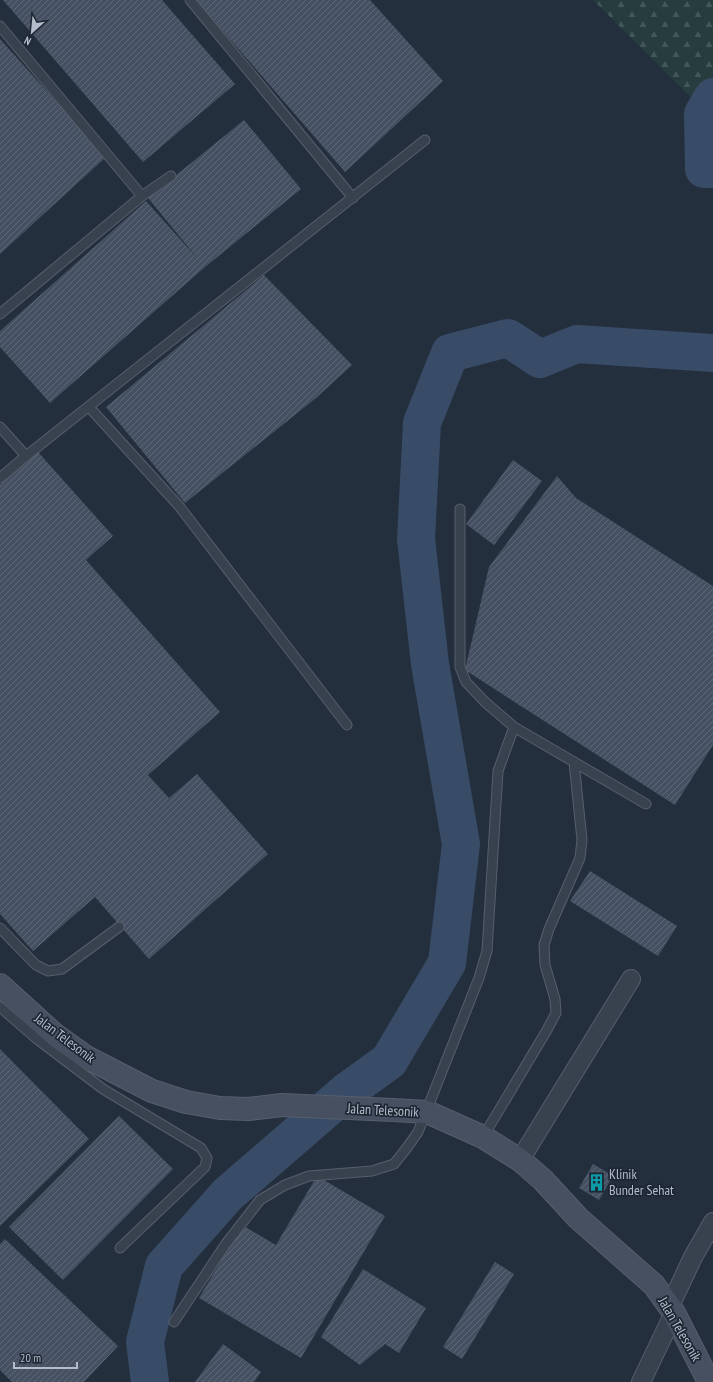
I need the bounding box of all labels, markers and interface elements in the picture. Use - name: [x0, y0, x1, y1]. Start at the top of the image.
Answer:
- north arrow: [12, 12, 52, 52]
- text: N: [22, 33, 33, 48]
- street label: Jalan Telesonik: [30, 1009, 99, 1067]
- street label: Jalan Telesonik: [346, 1099, 420, 1121]
- place label: Klinik Bunder Sehat: [609, 1165, 674, 1199]
- building icon: Klinik Bunder Sehat: [586, 1172, 606, 1192]
- street label: Jalan Telesonik: [654, 1293, 706, 1365]
- scale bar: [14, 1344, 77, 1370]
- text: 20 m: [20, 1350, 41, 1365]

